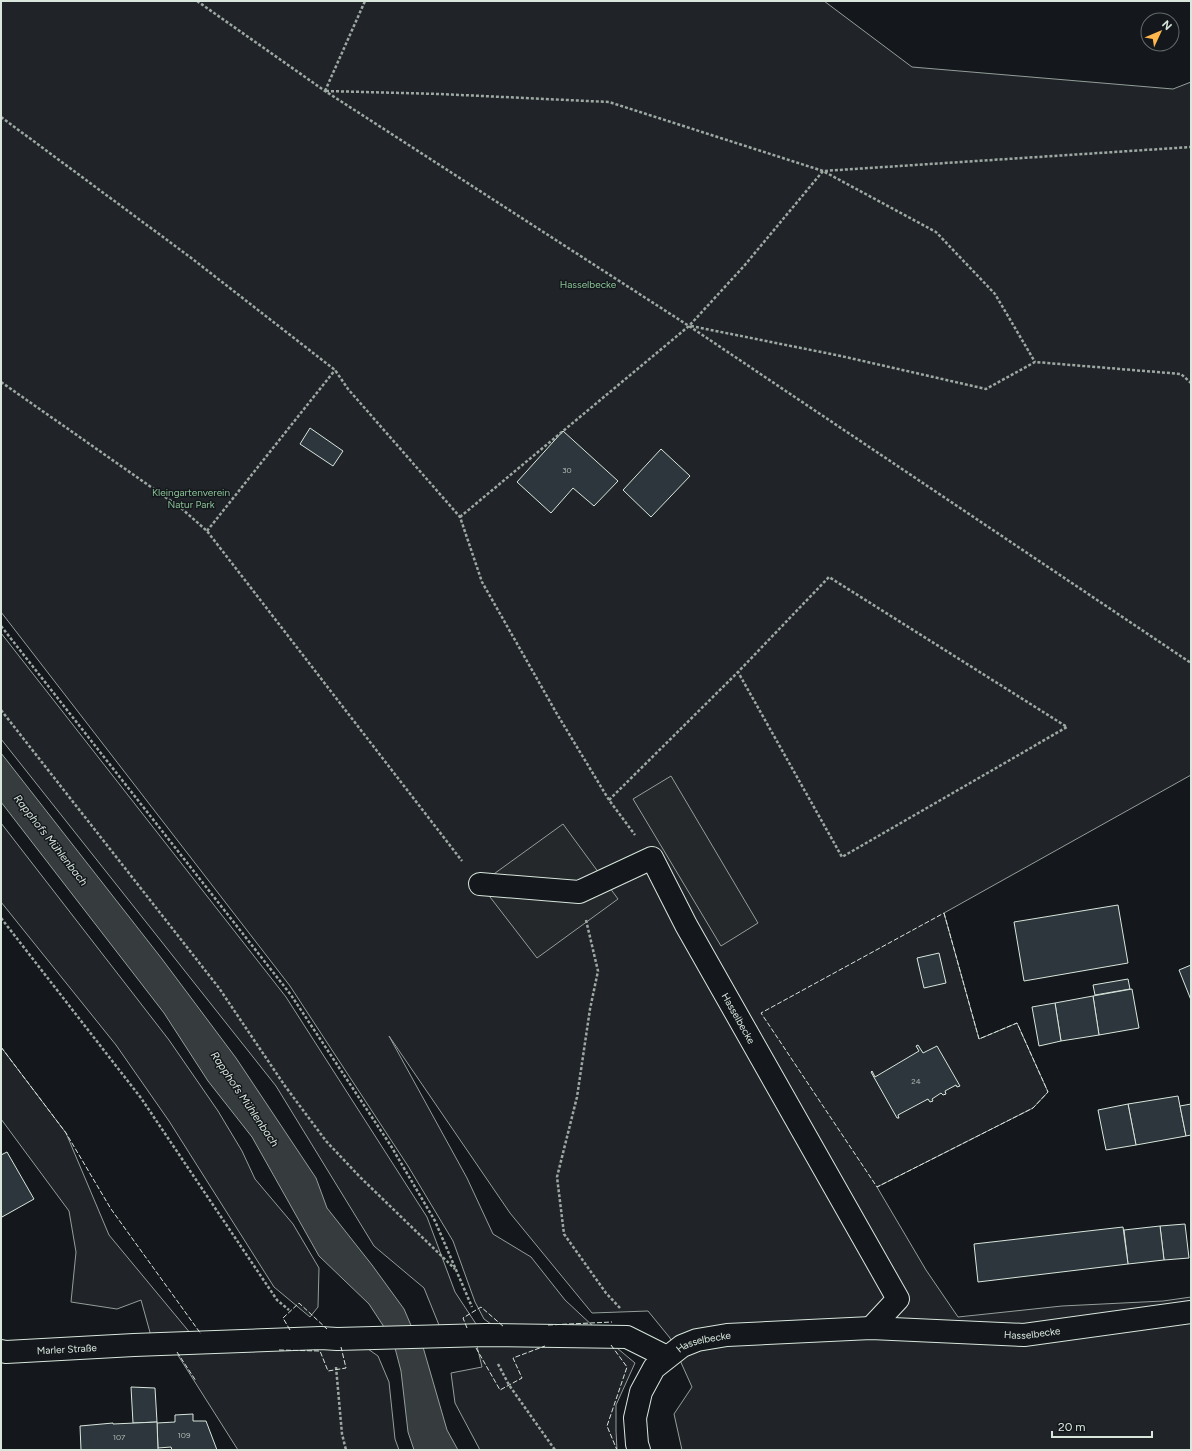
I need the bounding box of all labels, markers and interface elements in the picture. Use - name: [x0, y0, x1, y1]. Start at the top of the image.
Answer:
- north arrow: [1140, 12, 1180, 52]
- text: N: [1159, 18, 1174, 33]
- park label: Hasselbecke: [560, 278, 617, 291]
- house number: 30: [562, 465, 572, 475]
- park label: Kleingartenverein Natur Park: [152, 486, 230, 511]
- water label: Rapphofs Mühlenbach: [11, 792, 90, 888]
- street label: Hasselbecke: [719, 991, 758, 1047]
- water label: Rapphofs Mühlenbach: [208, 1049, 281, 1149]
- house number: 24: [911, 1076, 921, 1086]
- street label: Hasselbecke: [1004, 1324, 1062, 1342]
- street label: Hasselbecke: [673, 1329, 732, 1355]
- street label: Marler Straße: [37, 1341, 98, 1357]
- scale bar: [1052, 1413, 1152, 1439]
- text: 20 m: [1058, 1420, 1086, 1434]
- house number: 109: [178, 1430, 191, 1440]
- house number: 107: [113, 1432, 126, 1442]

